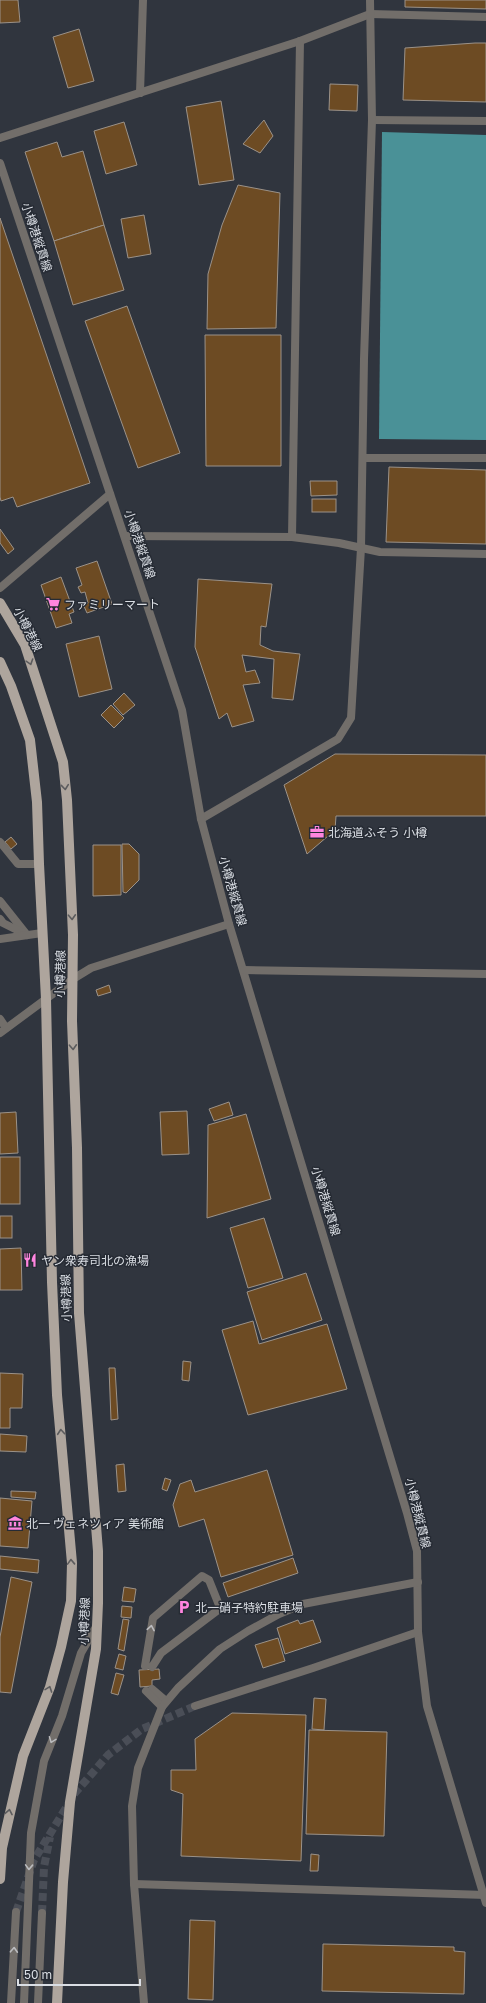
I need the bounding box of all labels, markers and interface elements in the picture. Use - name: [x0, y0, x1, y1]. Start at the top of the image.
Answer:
- street label: 小樽港縦貫線: [19, 200, 55, 274]
- street label: 小樽港縦貫線: [121, 508, 159, 580]
- supermarket icon: ファミリーマート: [45, 596, 61, 612]
- place label: ファミリーマート: [64, 597, 160, 612]
- street label: 小樽港線: [10, 604, 46, 654]
- one-way arrow: [25, 659, 34, 666]
- one-way arrow: [61, 784, 70, 790]
- office icon: 北海道ふそう 小樽: [309, 824, 325, 840]
- place label: 北海道ふそう 小樽: [328, 825, 427, 840]
- street label: 小樽港縦貫線: [216, 854, 250, 928]
- one-way arrow: [68, 914, 77, 920]
- street label: 小樽港線: [52, 950, 68, 998]
- one-way arrow: [68, 1044, 77, 1050]
- street label: 小樽港縦貫線: [308, 1164, 344, 1238]
- restaurant icon: ヤン衆寿司北の漁場: [22, 1252, 38, 1268]
- place label: ヤン衆寿司北の漁場: [41, 1253, 149, 1268]
- street label: 小樽港線: [58, 1274, 74, 1322]
- one-way arrow: [56, 1429, 65, 1435]
- street label: 小樽港縦貫線: [402, 1476, 434, 1550]
- museum icon: 北一 ヴェネツィア 美術館: [7, 1515, 23, 1531]
- place label: 北一 ヴェネツィア 美術館: [26, 1516, 164, 1531]
- one-way arrow: [67, 1559, 76, 1565]
- street label: 小樽港線: [76, 1597, 92, 1645]
- parking icon: 北一硝子特約駐車場: [176, 1599, 192, 1615]
- place label: 北一硝子特約駐車場: [195, 1600, 303, 1615]
- one-way arrow: [147, 1624, 155, 1631]
- one-way arrow: [44, 1686, 52, 1693]
- one-way arrow: [49, 1737, 57, 1744]
- one-way arrow: [4, 1809, 13, 1816]
- one-way arrow: [24, 1864, 33, 1870]
- one-way arrow: [10, 1947, 18, 1953]
- scale bar: [18, 1961, 140, 1987]
- text: 50 m: [24, 1967, 52, 1982]

